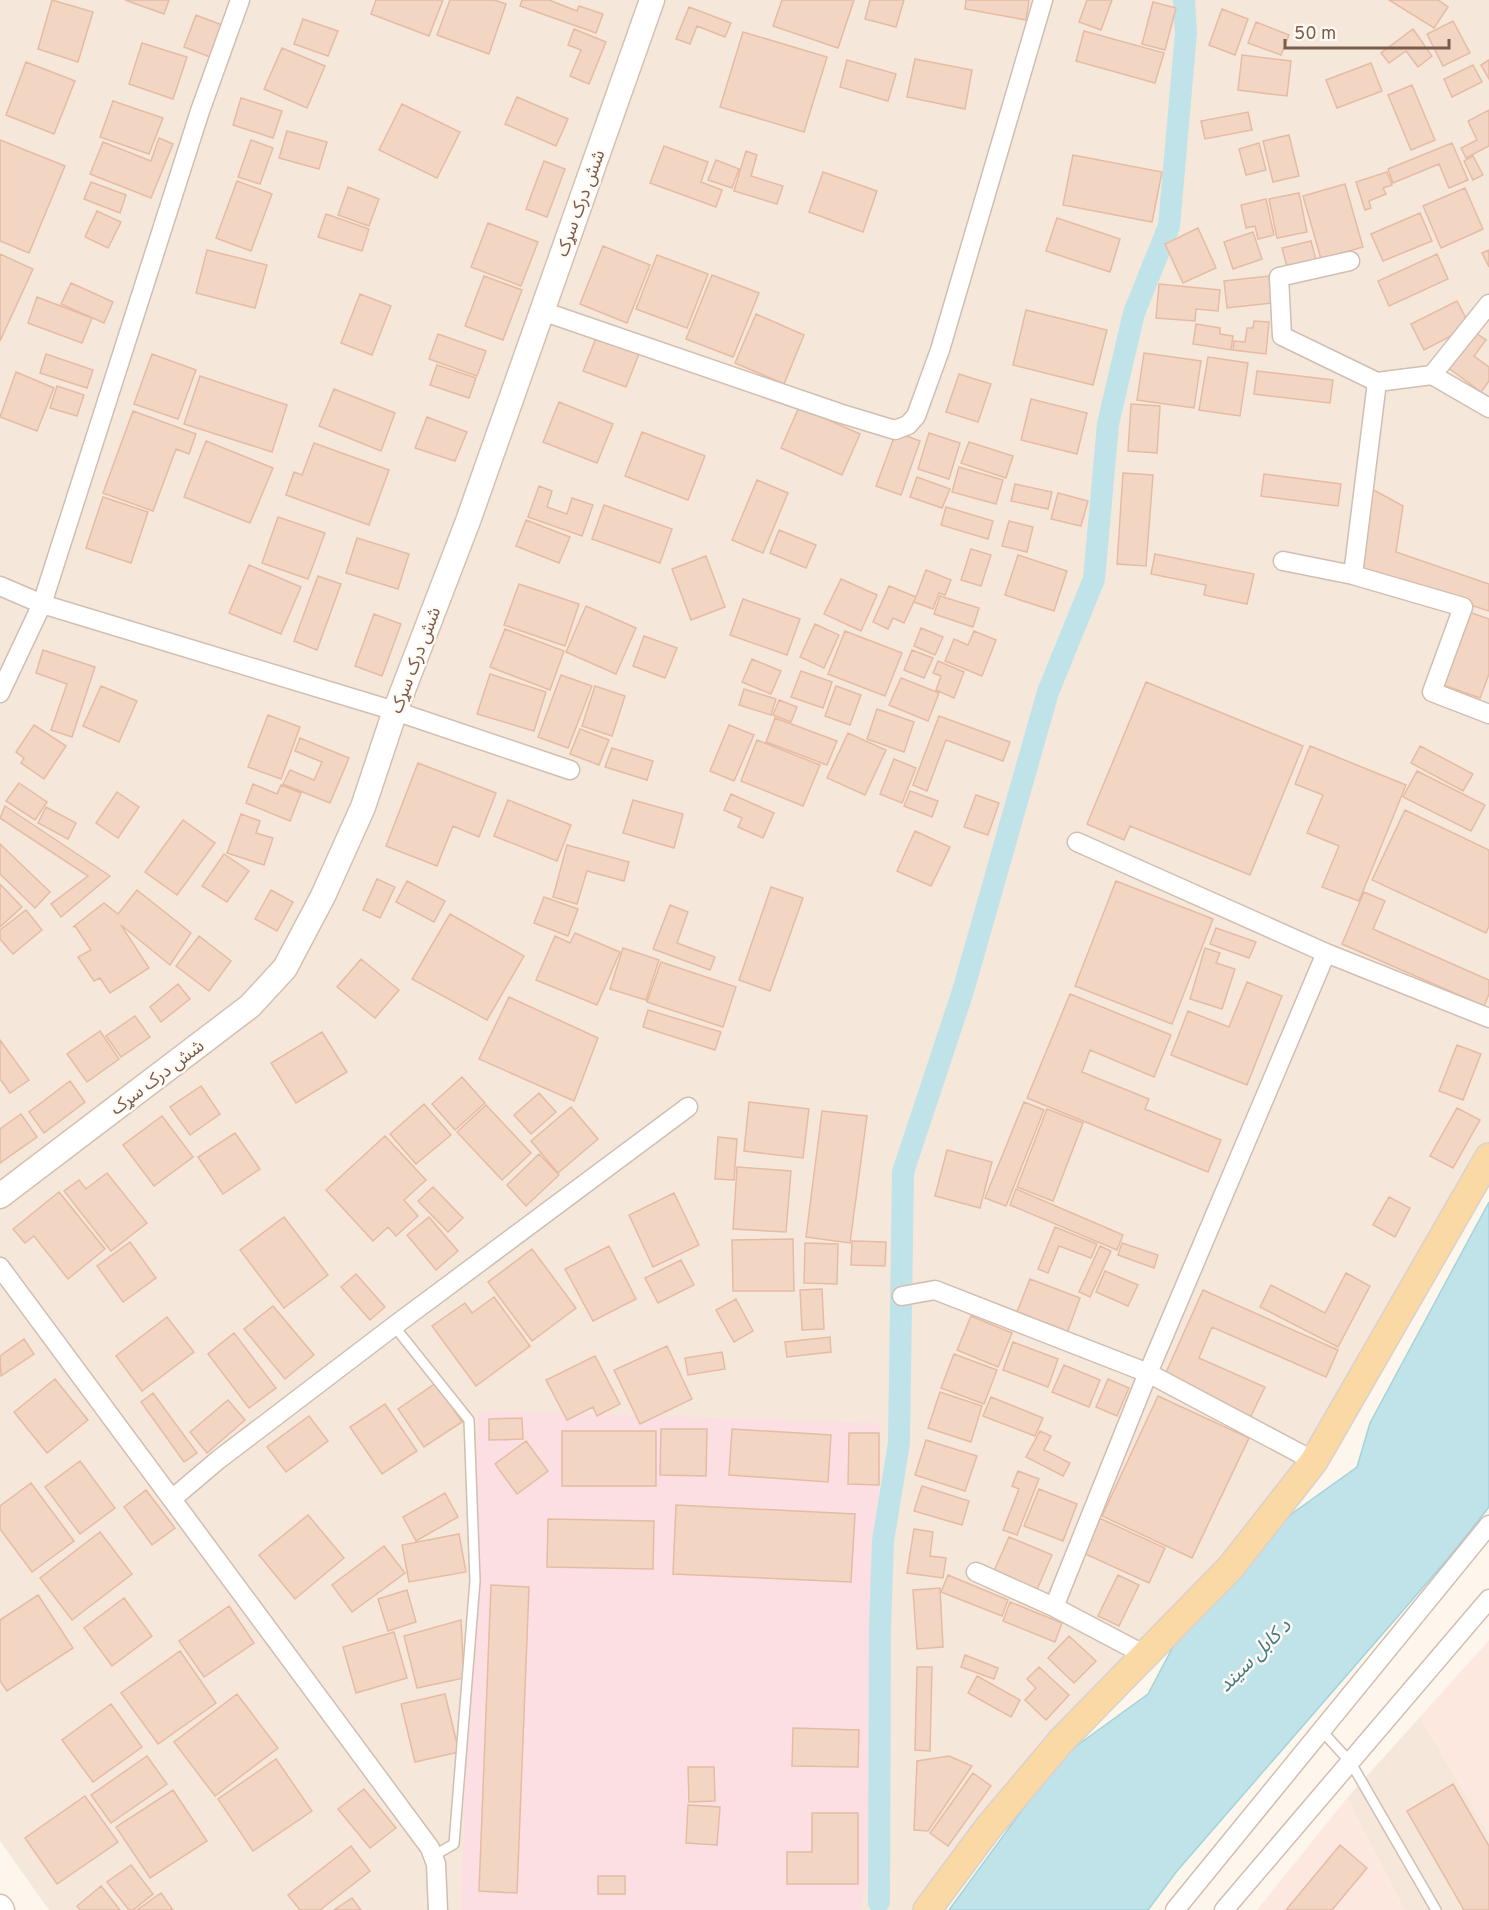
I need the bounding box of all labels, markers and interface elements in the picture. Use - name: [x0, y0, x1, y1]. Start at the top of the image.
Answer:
- scale bar: [1285, 12, 1448, 50]
- text: 50 m: [1294, 23, 1336, 46]
- street label: شش درک سړک: [551, 147, 611, 260]
- street label: شش درک سړک: [386, 604, 447, 717]
- street label: شش درک سړک: [106, 1035, 210, 1121]
- water label: د کابل سيند: [1213, 1614, 1298, 1699]

